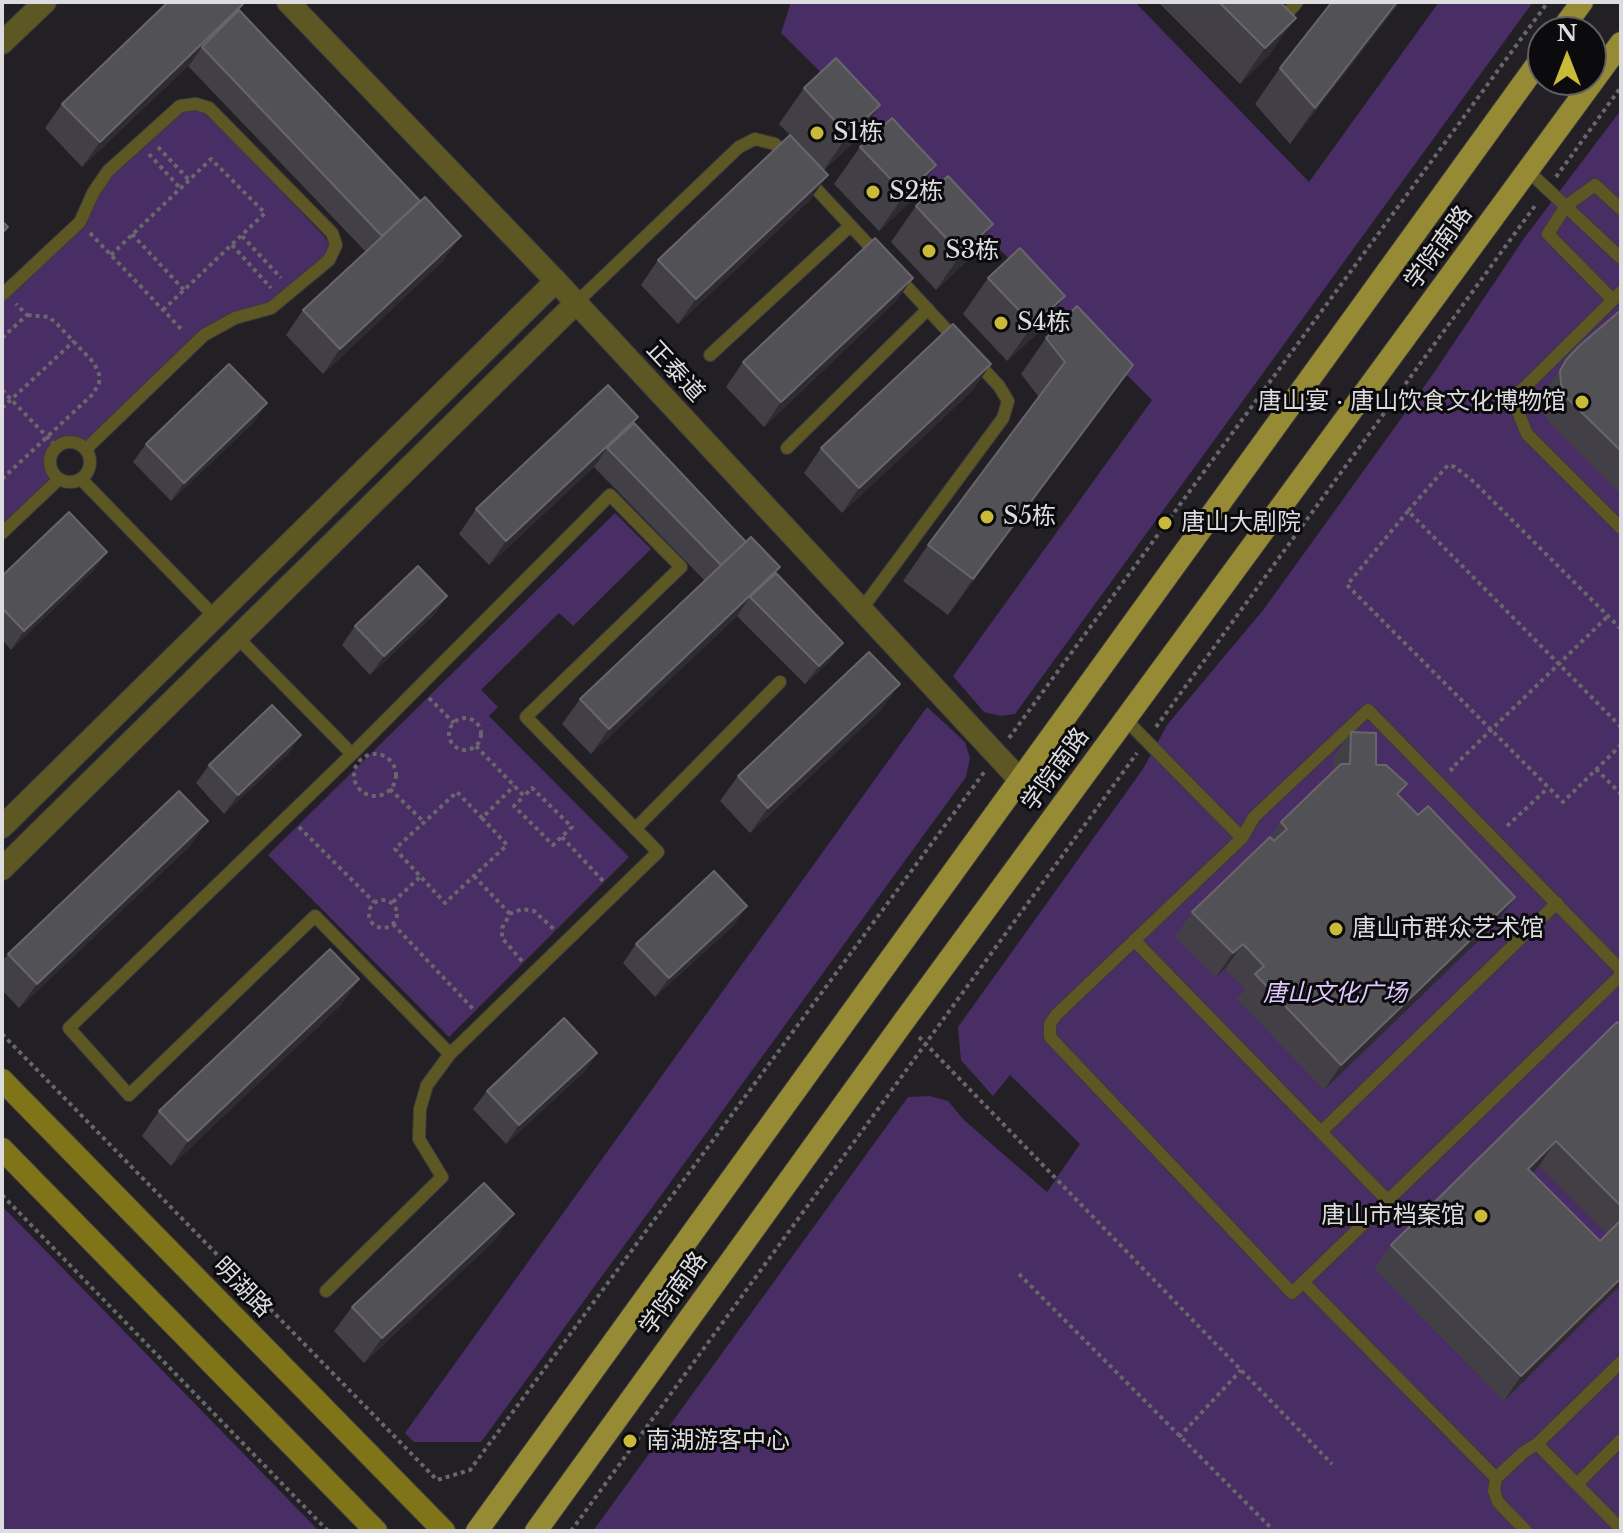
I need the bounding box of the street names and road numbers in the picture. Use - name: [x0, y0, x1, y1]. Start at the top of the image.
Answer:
- street label: 学院南路: [1399, 201, 1479, 295]
- street label: 正泰道: [640, 336, 710, 408]
- street label: 学院南路: [1016, 723, 1096, 817]
- street label: 学院南路: [634, 1247, 714, 1341]
- street label: 明湖路: [207, 1252, 277, 1324]

